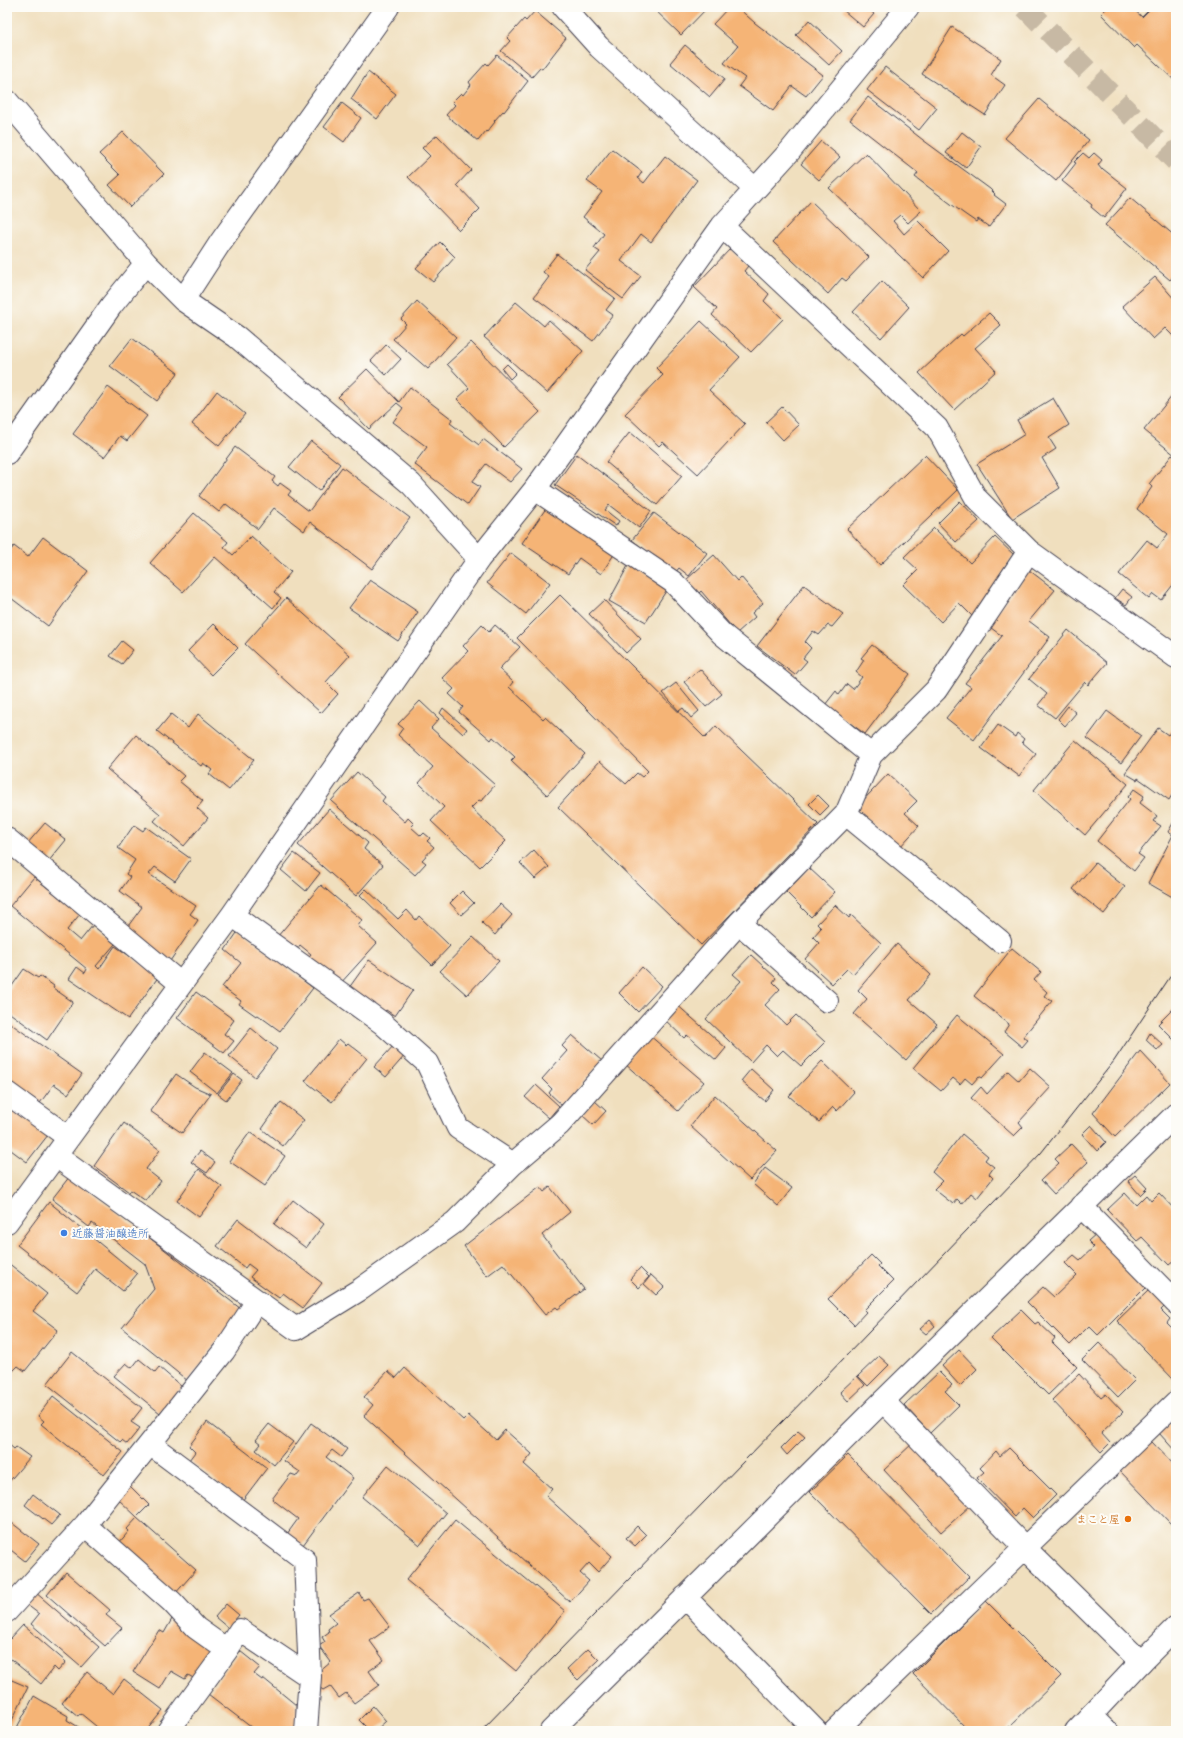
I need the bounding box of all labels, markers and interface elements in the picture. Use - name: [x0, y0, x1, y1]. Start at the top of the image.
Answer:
- place label: 近藤醤油醸造所: [72, 1224, 149, 1241]
- marker: 近藤醤油醸造所: [59, 1228, 69, 1238]
- place label: まこと屋: [1076, 1510, 1120, 1527]
- marker: まこと屋: [1123, 1514, 1133, 1524]

